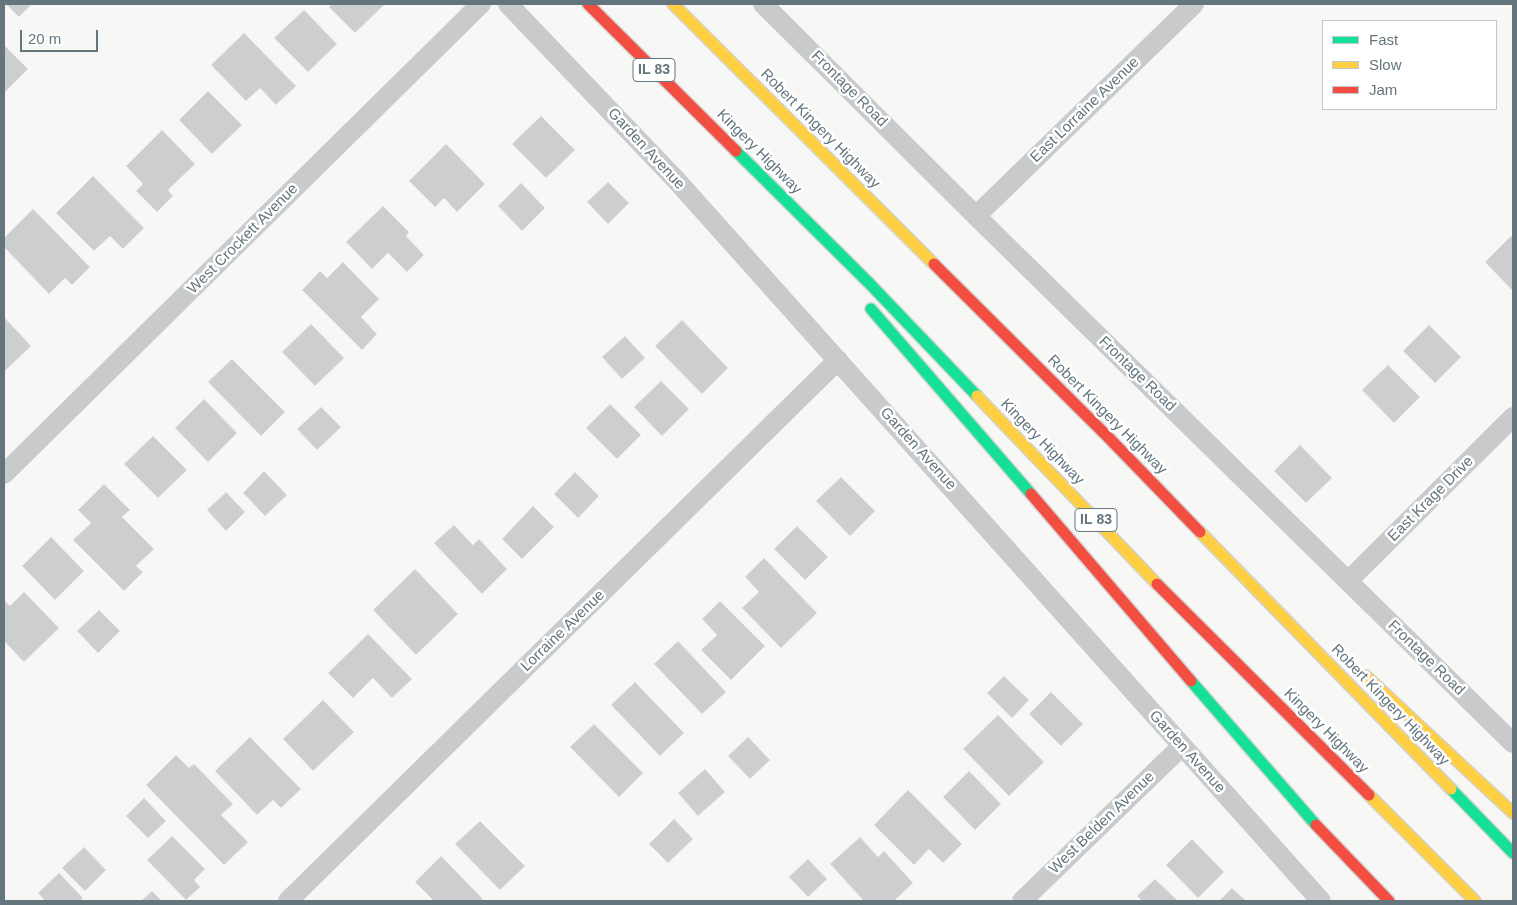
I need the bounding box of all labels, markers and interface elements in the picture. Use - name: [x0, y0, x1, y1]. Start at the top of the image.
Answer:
- scale bar: [22, 20, 100, 52]
- legend: [1322, 20, 1497, 110]
- text: 20 m: [28, 30, 61, 47]
- text: Fast: [1369, 31, 1398, 48]
- street label: Frontage Road: [807, 47, 891, 131]
- street label: East Lorraine Avenue: [1027, 54, 1143, 166]
- text: Slow: [1369, 56, 1402, 73]
- road number: IL 83: [633, 58, 675, 82]
- street label: Robert Kingery Highway: [756, 65, 884, 193]
- text: Jam: [1369, 81, 1397, 98]
- street label: Garden Avenue: [604, 105, 688, 193]
- street label: Kingery Highway: [713, 106, 805, 198]
- street label: West Crockett Avenue: [184, 180, 302, 298]
- street label: Frontage Road: [1095, 333, 1179, 415]
- street label: Robert Kingery Highway: [1043, 351, 1171, 479]
- street label: Kingery Highway: [996, 395, 1088, 489]
- street label: Garden Avenue: [876, 404, 960, 494]
- street label: East Krage Drive: [1385, 453, 1477, 545]
- road number: IL 83: [1075, 508, 1117, 532]
- street label: Lorraine Avenue: [517, 586, 609, 676]
- street label: Frontage Road: [1384, 617, 1468, 699]
- street label: Robert Kingery Highway: [1327, 641, 1453, 769]
- street label: Kingery Highway: [1280, 685, 1372, 777]
- street label: Garden Avenue: [1145, 707, 1229, 797]
- street label: West Belden Avenue: [1046, 768, 1158, 878]

